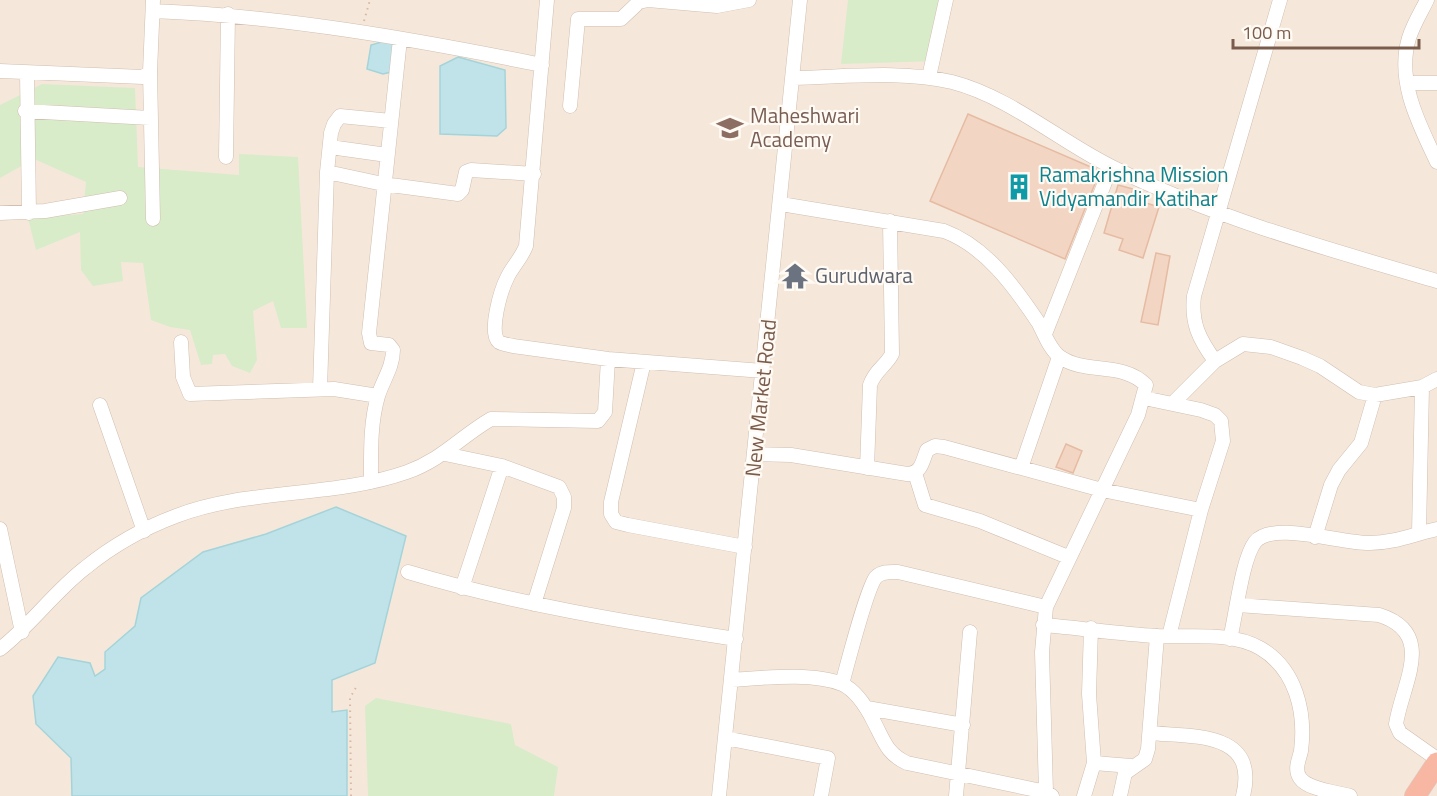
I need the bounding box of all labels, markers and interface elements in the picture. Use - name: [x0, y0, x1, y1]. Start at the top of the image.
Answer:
- scale bar: [1233, 12, 1419, 50]
- text: 100 m: [1242, 19, 1291, 46]
- place label: Maheshwari Academy: [750, 99, 859, 155]
- school or university icon: Maheshwari Academy: [715, 113, 745, 143]
- place label: Ramakrishna Mission Vidyamandir Katihar: [1039, 158, 1229, 214]
- building icon: Ramakrishna Mission Vidyamandir Katihar: [1004, 172, 1034, 202]
- place label: Gurudwara: [815, 259, 913, 291]
- temple icon: Gurudwara: [780, 261, 810, 291]
- street label: New Market Road: [736, 317, 784, 478]

